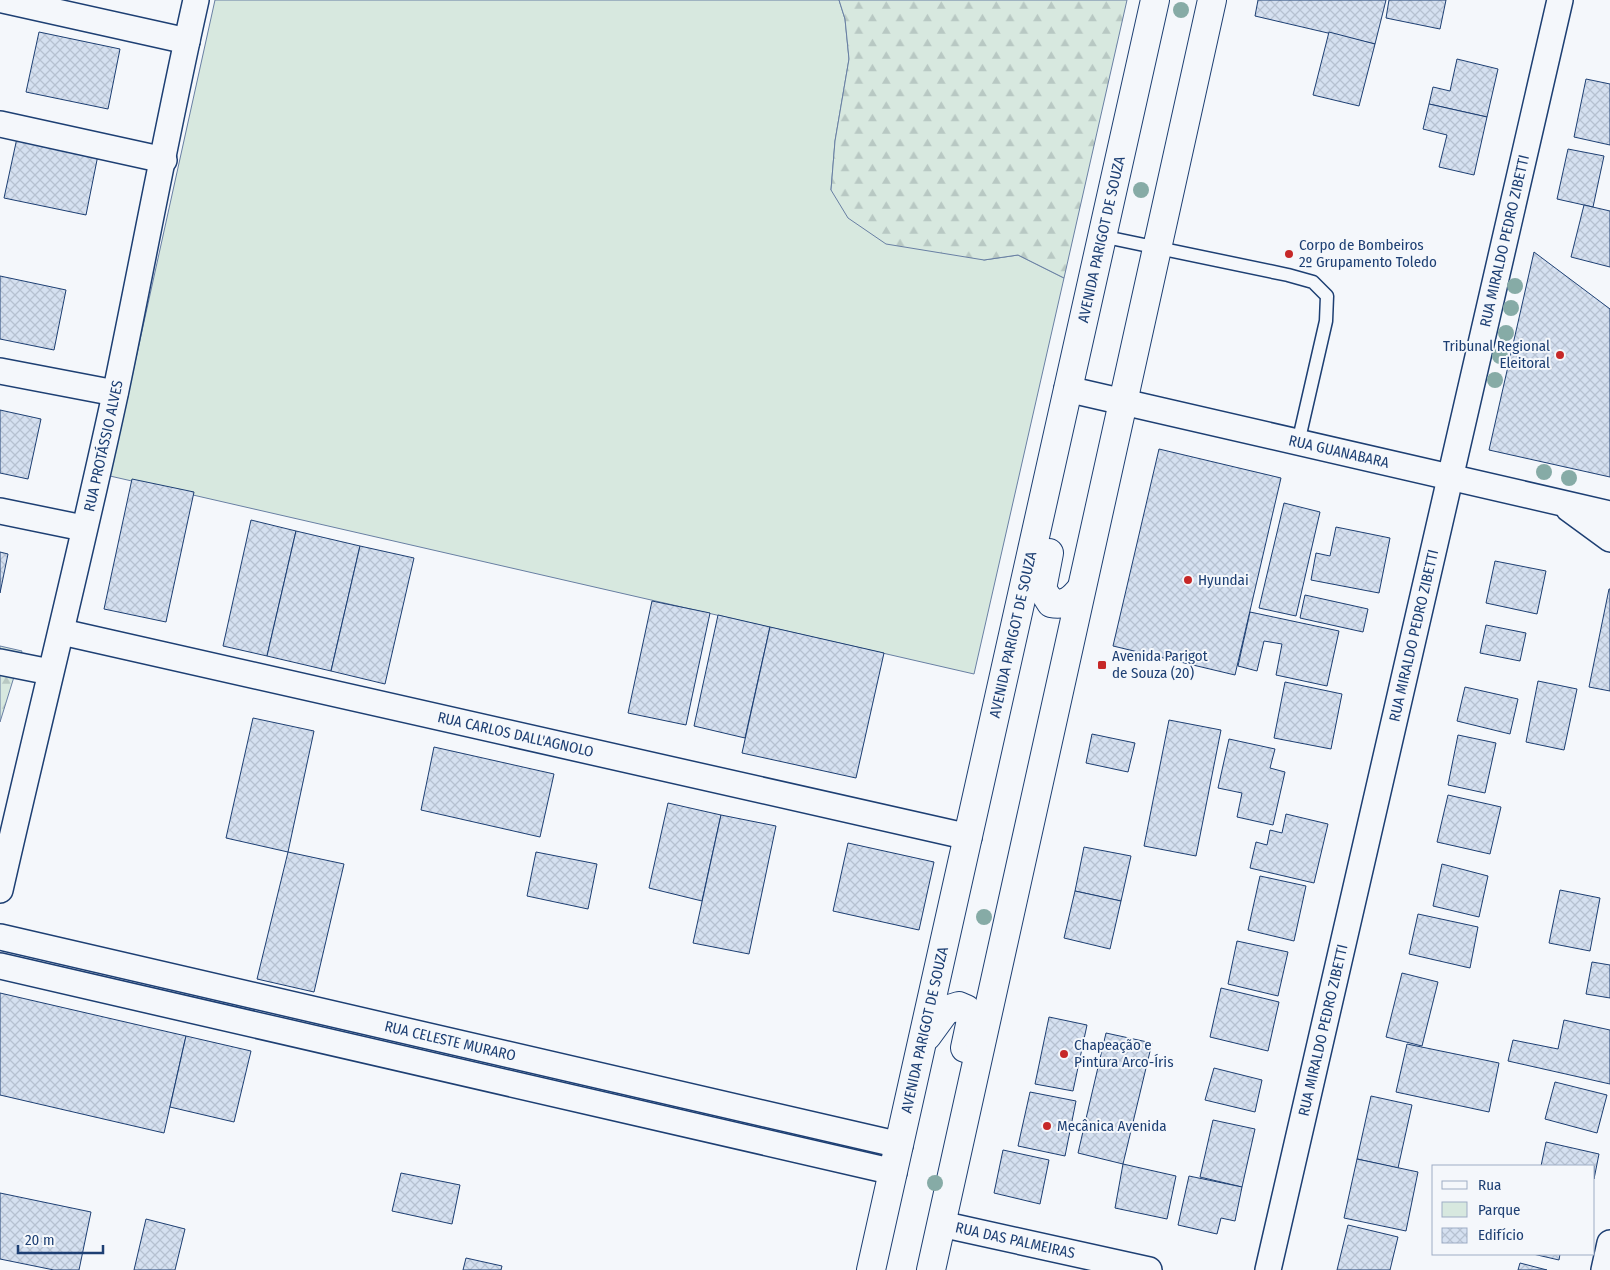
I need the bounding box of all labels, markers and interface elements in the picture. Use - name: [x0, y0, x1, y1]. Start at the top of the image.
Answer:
- street label: RUA MIRALDO PEDRO ZIBETTI: [1476, 153, 1533, 329]
- street label: AVENIDA PARIGOT DE SOUZA: [1074, 154, 1129, 324]
- place label: Corpo de Bombeiros 2º Grupamento Toledo: [1299, 236, 1437, 271]
- marker: Corpo de Bombeiros 2º Grupamento Toledo: [1283, 248, 1295, 260]
- place label: Tribunal Regional Eleitoral: [1443, 337, 1550, 372]
- marker: Tribunal Regional Eleitoral: [1554, 349, 1566, 361]
- street label: RUA PROTÁSSIO ALVES: [80, 379, 127, 513]
- street label: RUA GUANABARA: [1287, 431, 1391, 472]
- street label: RUA MIRALDO PEDRO ZIBETTI: [1385, 548, 1442, 723]
- street label: AVENIDA PARIGOT DE SOUZA: [986, 550, 1040, 720]
- place label: Hyundai: [1198, 571, 1249, 589]
- marker: Hyundai: [1182, 574, 1194, 586]
- place label: Avenida Parigot de Souza (20): [1112, 647, 1208, 682]
- marker: Avenida Parigot de Souza (20): [1096, 659, 1108, 671]
- street label: RUA CARLOS DALL'AGNOLO: [436, 708, 595, 761]
- street label: RUA MIRALDO PEDRO ZIBETTI: [1295, 942, 1352, 1118]
- street label: AVENIDA PARIGOT DE SOUZA: [897, 945, 952, 1115]
- street label: RUA CELESTE MURARO: [383, 1017, 517, 1065]
- place label: Chapeação e Pintura Arco-Íris: [1074, 1036, 1174, 1071]
- marker: Chapeação e Pintura Arco-Íris: [1058, 1048, 1070, 1060]
- place label: Mecânica Avenida: [1057, 1117, 1167, 1135]
- marker: Mecânica Avenida: [1041, 1120, 1053, 1132]
- legend: [1432, 1165, 1595, 1255]
- text: Rua: [1478, 1176, 1501, 1194]
- text: Parque: [1478, 1201, 1521, 1219]
- street label: RUA DAS PALMEIRAS: [954, 1218, 1077, 1262]
- scale bar: [18, 1222, 102, 1254]
- text: Edifício: [1478, 1226, 1524, 1244]
- text: 20 m: [25, 1231, 55, 1249]

